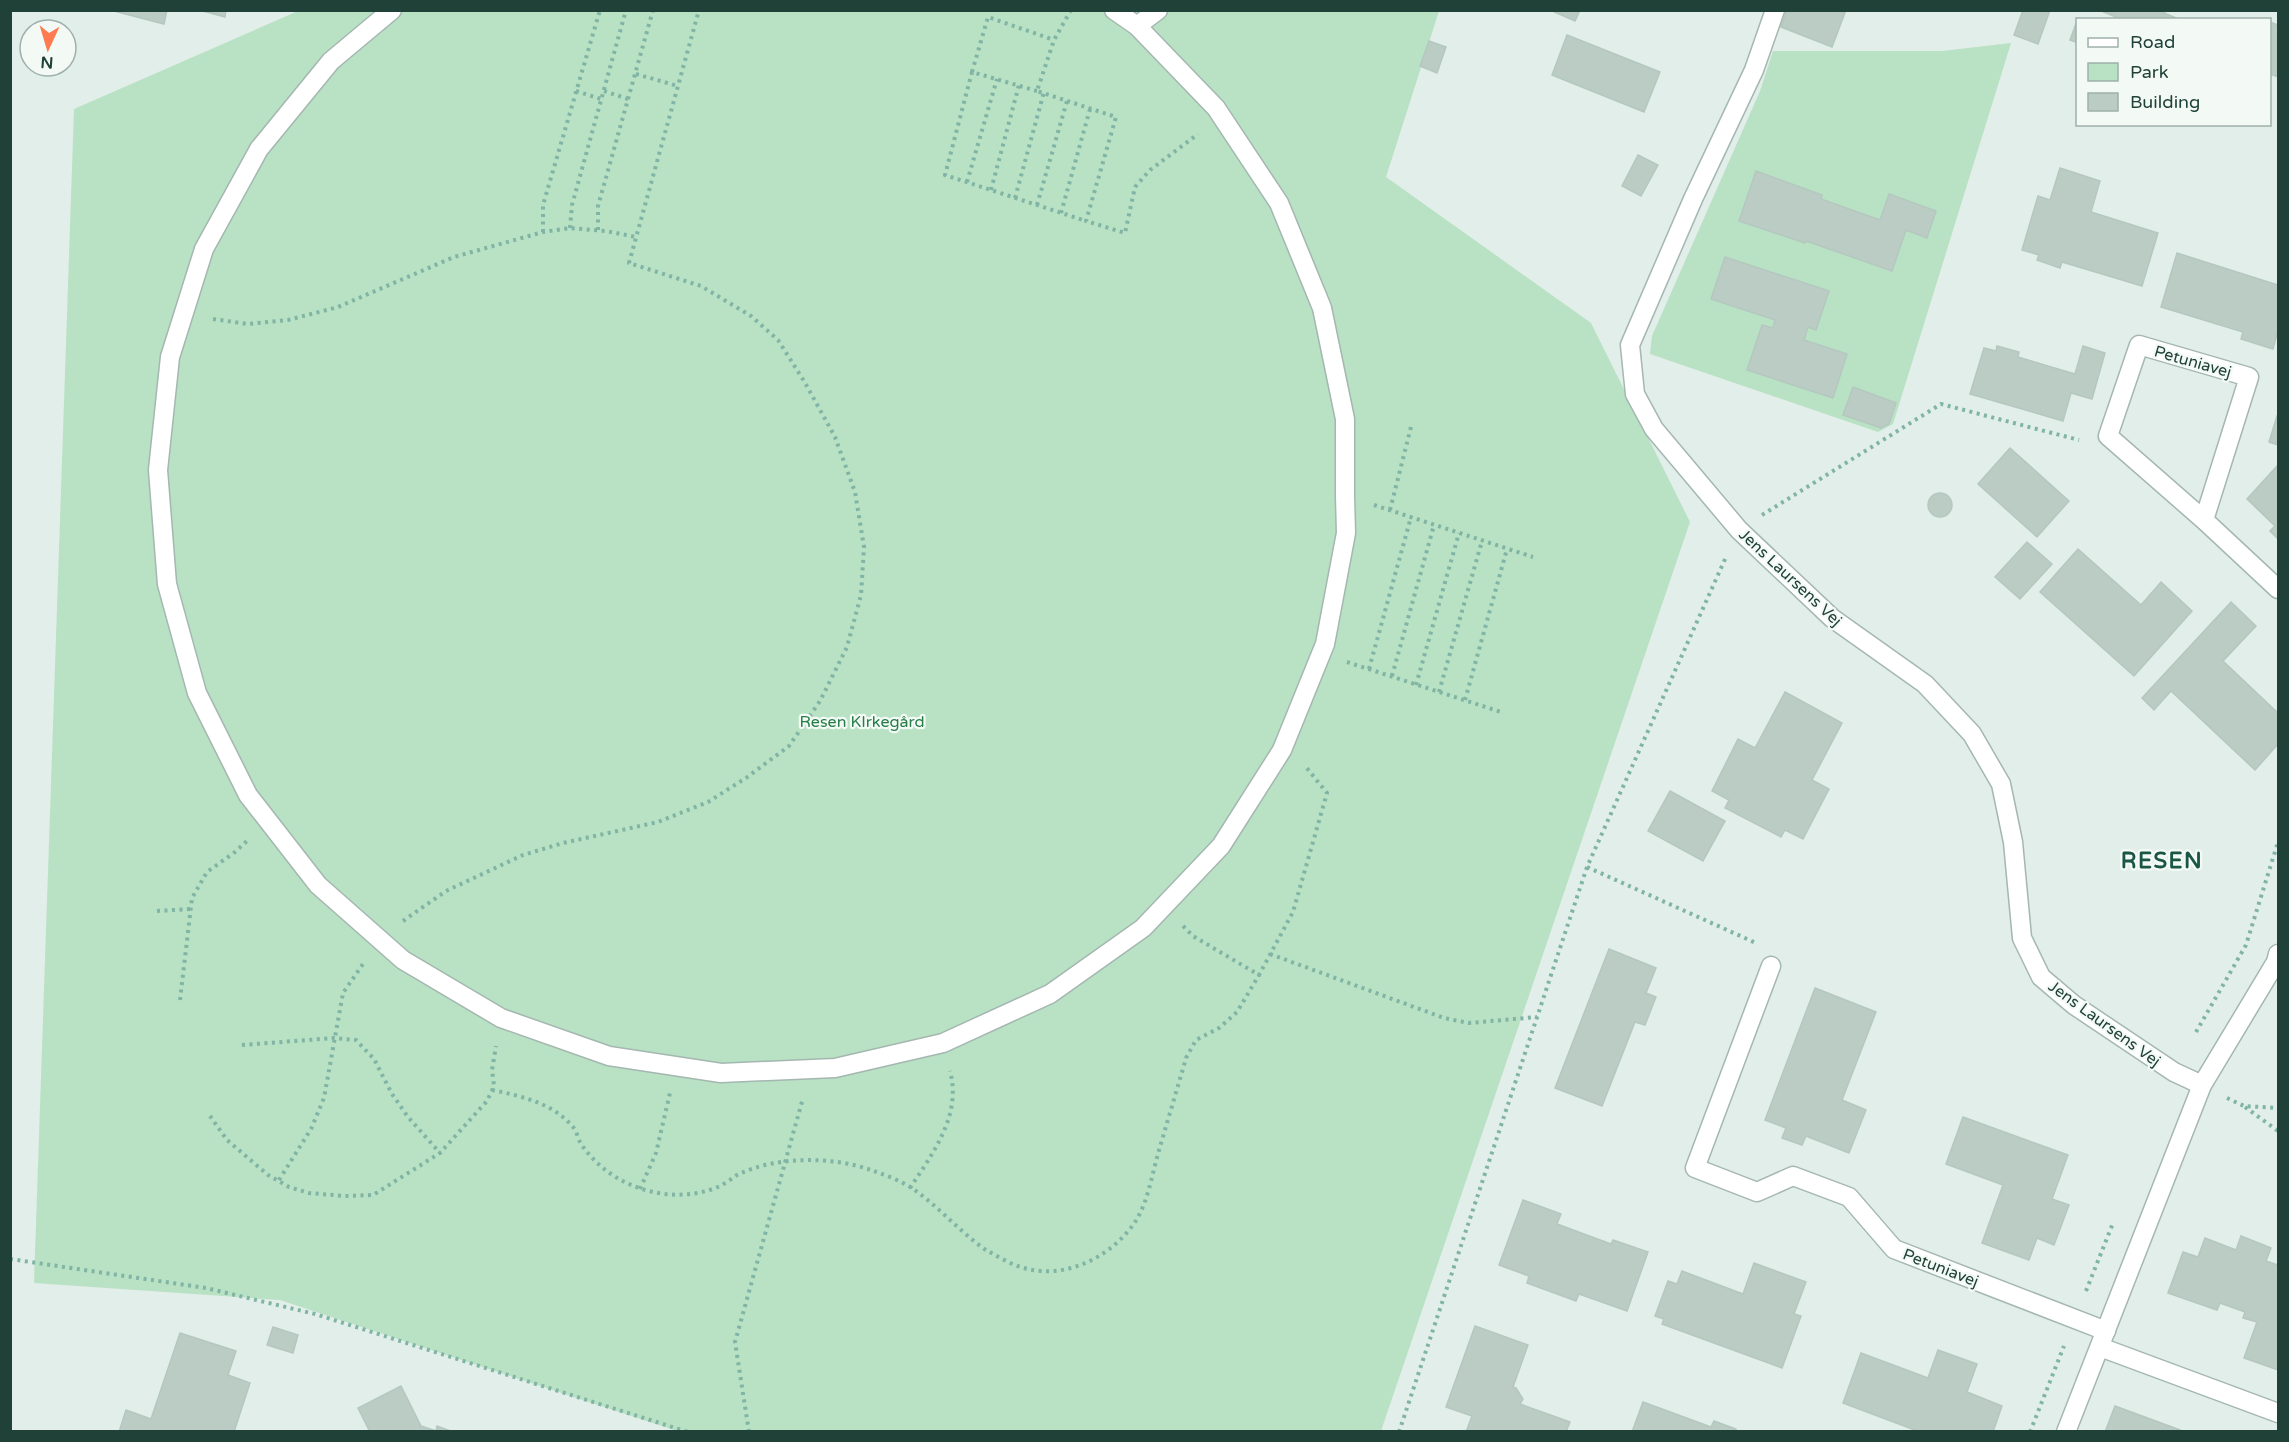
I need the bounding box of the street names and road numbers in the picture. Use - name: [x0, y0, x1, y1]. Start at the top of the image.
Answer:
- street label: Petuniavej: [2152, 341, 2234, 383]
- street label: Jens Laursens Vej: [1735, 525, 1846, 631]
- street label: Jens Laursens Vej: [2044, 976, 2164, 1071]
- street label: Petuniavej: [1900, 1244, 1981, 1292]

